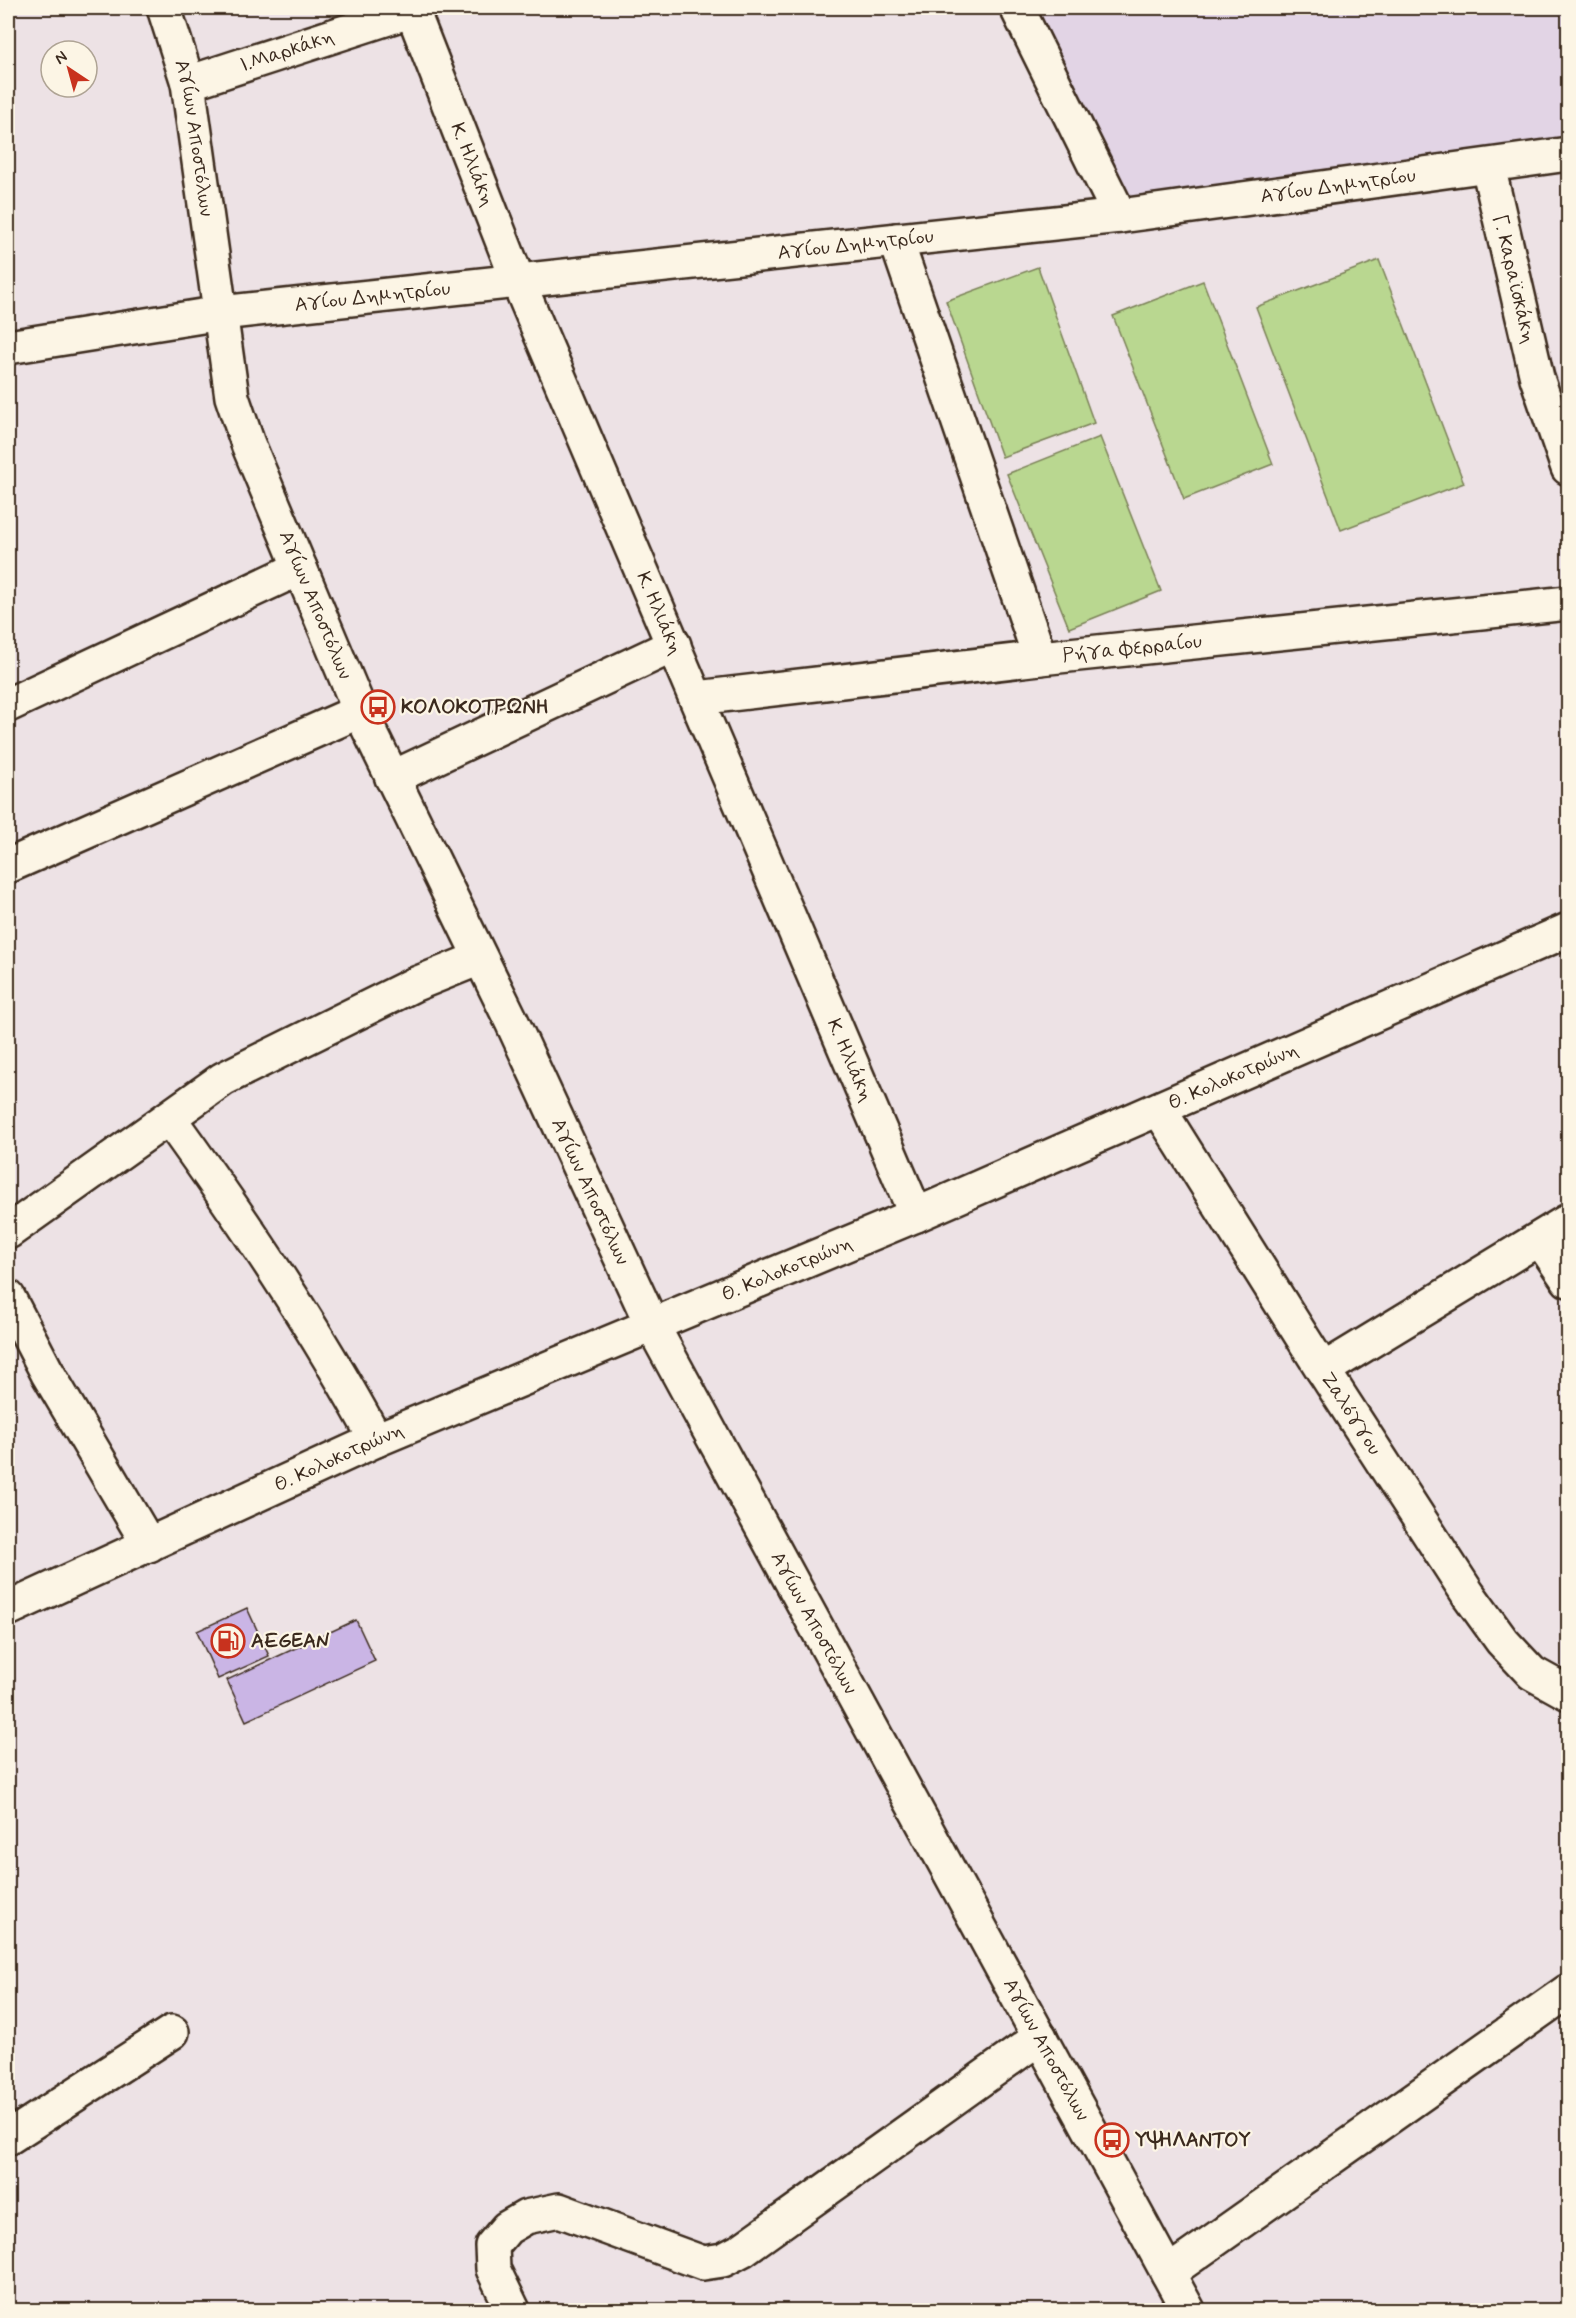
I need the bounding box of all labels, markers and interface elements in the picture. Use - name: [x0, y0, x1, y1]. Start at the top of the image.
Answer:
- street label: Ι.Μαρκάκη: [236, 23, 337, 79]
- north arrow: [39, 39, 99, 99]
- text: N: [51, 46, 72, 70]
- street label: Αγίων Αποστόλων: [168, 56, 220, 218]
- street label: Κ. Ηλιάκη: [444, 119, 501, 210]
- street label: Αγίου Δημητρίου: [1259, 162, 1417, 210]
- street label: Γ. Καραϊσκάκη: [1486, 212, 1542, 346]
- street label: Αγίου Δημητρίου: [776, 223, 935, 266]
- street label: Αγίου Δημητρίου: [293, 275, 452, 318]
- street label: Αγίων Αποστόλων: [272, 526, 359, 684]
- street label: Κ. Ηλιάκη: [630, 567, 689, 659]
- street label: Ρήγα Φερραίου: [1061, 628, 1203, 669]
- bus stop icon: ΚΟΛΟΚΟΤΡΩΝΗ: [360, 689, 396, 725]
- place label: ΚΟΛΟΚΟΤΡΩΝΗ: [401, 694, 549, 721]
- street label: Κ. Ηλιάκη: [820, 1014, 880, 1106]
- street label: Θ. Κολοκοτρώνη: [1164, 1036, 1302, 1117]
- street label: Αγίων Αποστόλων: [545, 1114, 636, 1270]
- street label: Θ. Κολοκοτρώνη: [717, 1230, 856, 1308]
- street label: Ζαλόγγου: [1314, 1367, 1388, 1460]
- street label: Θ. Κολοκοτρώνη: [270, 1416, 408, 1498]
- street label: Αγίων Αποστόλων: [764, 1547, 864, 1699]
- fuel station icon: AEGEAN: [210, 1623, 246, 1659]
- place label: AEGEAN: [251, 1628, 330, 1655]
- street label: Αγίων Αποστόλων: [997, 1973, 1096, 2126]
- bus stop icon: ΥΨΗΛΑΝΤΟΥ: [1094, 2122, 1130, 2158]
- place label: ΥΨΗΛΑΝΤΟΥ: [1135, 2127, 1252, 2154]

